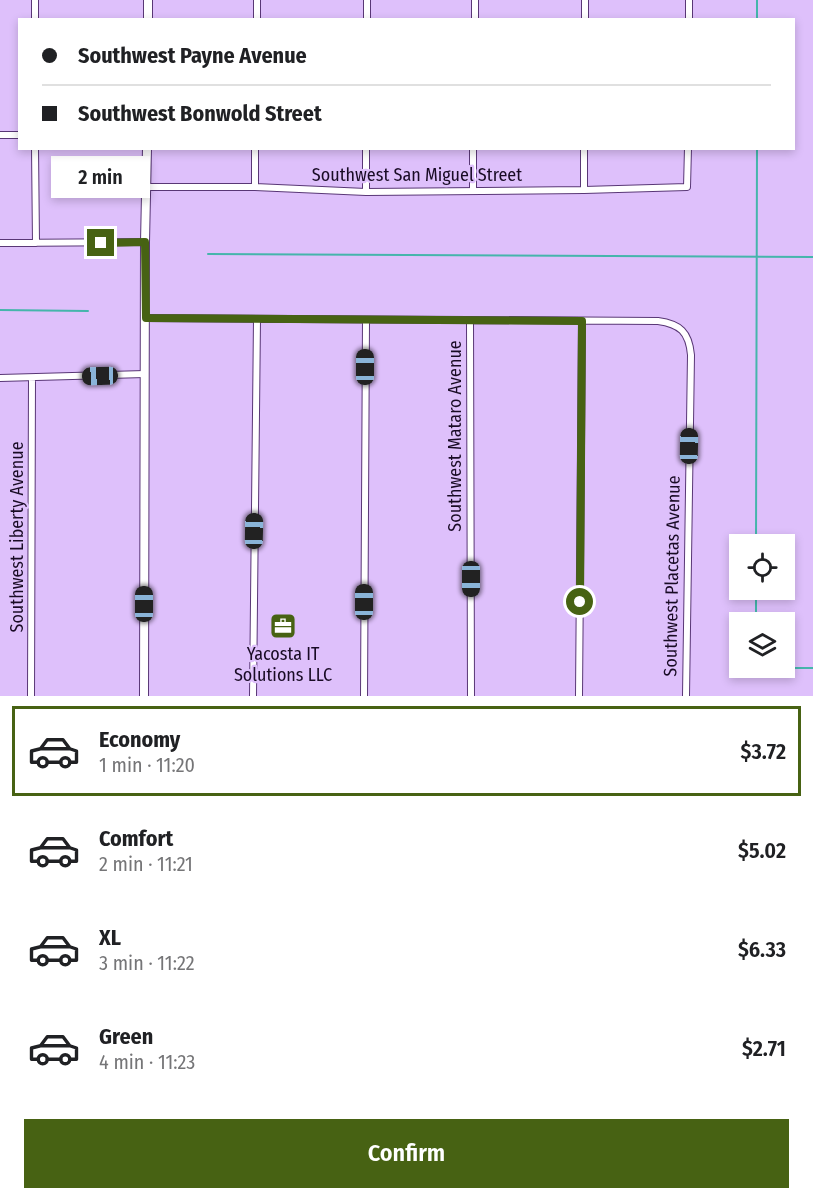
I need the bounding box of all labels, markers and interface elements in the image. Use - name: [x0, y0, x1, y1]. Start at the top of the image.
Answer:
- text: Southwest Payne Avenue: [78, 42, 307, 69]
- text: Southwest Bonwold Street: [78, 100, 322, 127]
- callout: 2 min: [51, 156, 150, 198]
- street label: Southwest San Miguel Street: [312, 164, 522, 186]
- text: 2 min: [78, 165, 123, 189]
- route end: [87, 229, 114, 256]
- street label: Southwest Mataro Avenue: [444, 340, 466, 532]
- car: [356, 349, 374, 385]
- car: [82, 366, 118, 386]
- car: [680, 428, 698, 464]
- street label: Southwest Liberty Avenue: [6, 441, 28, 633]
- street label: Southwest Placetas Avenue: [659, 475, 685, 677]
- car: [245, 513, 263, 549]
- map controls: [729, 534, 795, 678]
- button: locate: [729, 534, 795, 600]
- car: [462, 561, 480, 597]
- car: [355, 584, 373, 620]
- car: [135, 586, 153, 622]
- route start: [566, 588, 593, 615]
- office icon: Yacosta IT Solutions LLC: [268, 611, 298, 641]
- button: layers: [729, 612, 795, 678]
- place label: Yacosta IT Solutions LLC: [234, 643, 332, 686]
- icon: car: [27, 724, 81, 778]
- text: Economy: [99, 726, 180, 753]
- text: $3.72: [741, 738, 786, 765]
- text: 1 min · 11:20: [99, 753, 195, 777]
- icon: car: [27, 823, 81, 877]
- text: Comfort: [99, 825, 173, 852]
- text: $5.02: [738, 837, 786, 864]
- text: 2 min · 11:21: [99, 852, 193, 876]
- icon: car: [27, 922, 81, 976]
- text: XL: [99, 924, 121, 951]
- text: $6.33: [738, 936, 786, 963]
- text: 3 min · 11:22: [99, 951, 195, 975]
- icon: car: [27, 1021, 81, 1075]
- text: Green: [99, 1023, 153, 1050]
- text: $2.71: [742, 1035, 786, 1062]
- text: 4 min · 11:23: [99, 1050, 195, 1074]
- button: Confirm: [24, 1119, 789, 1188]

